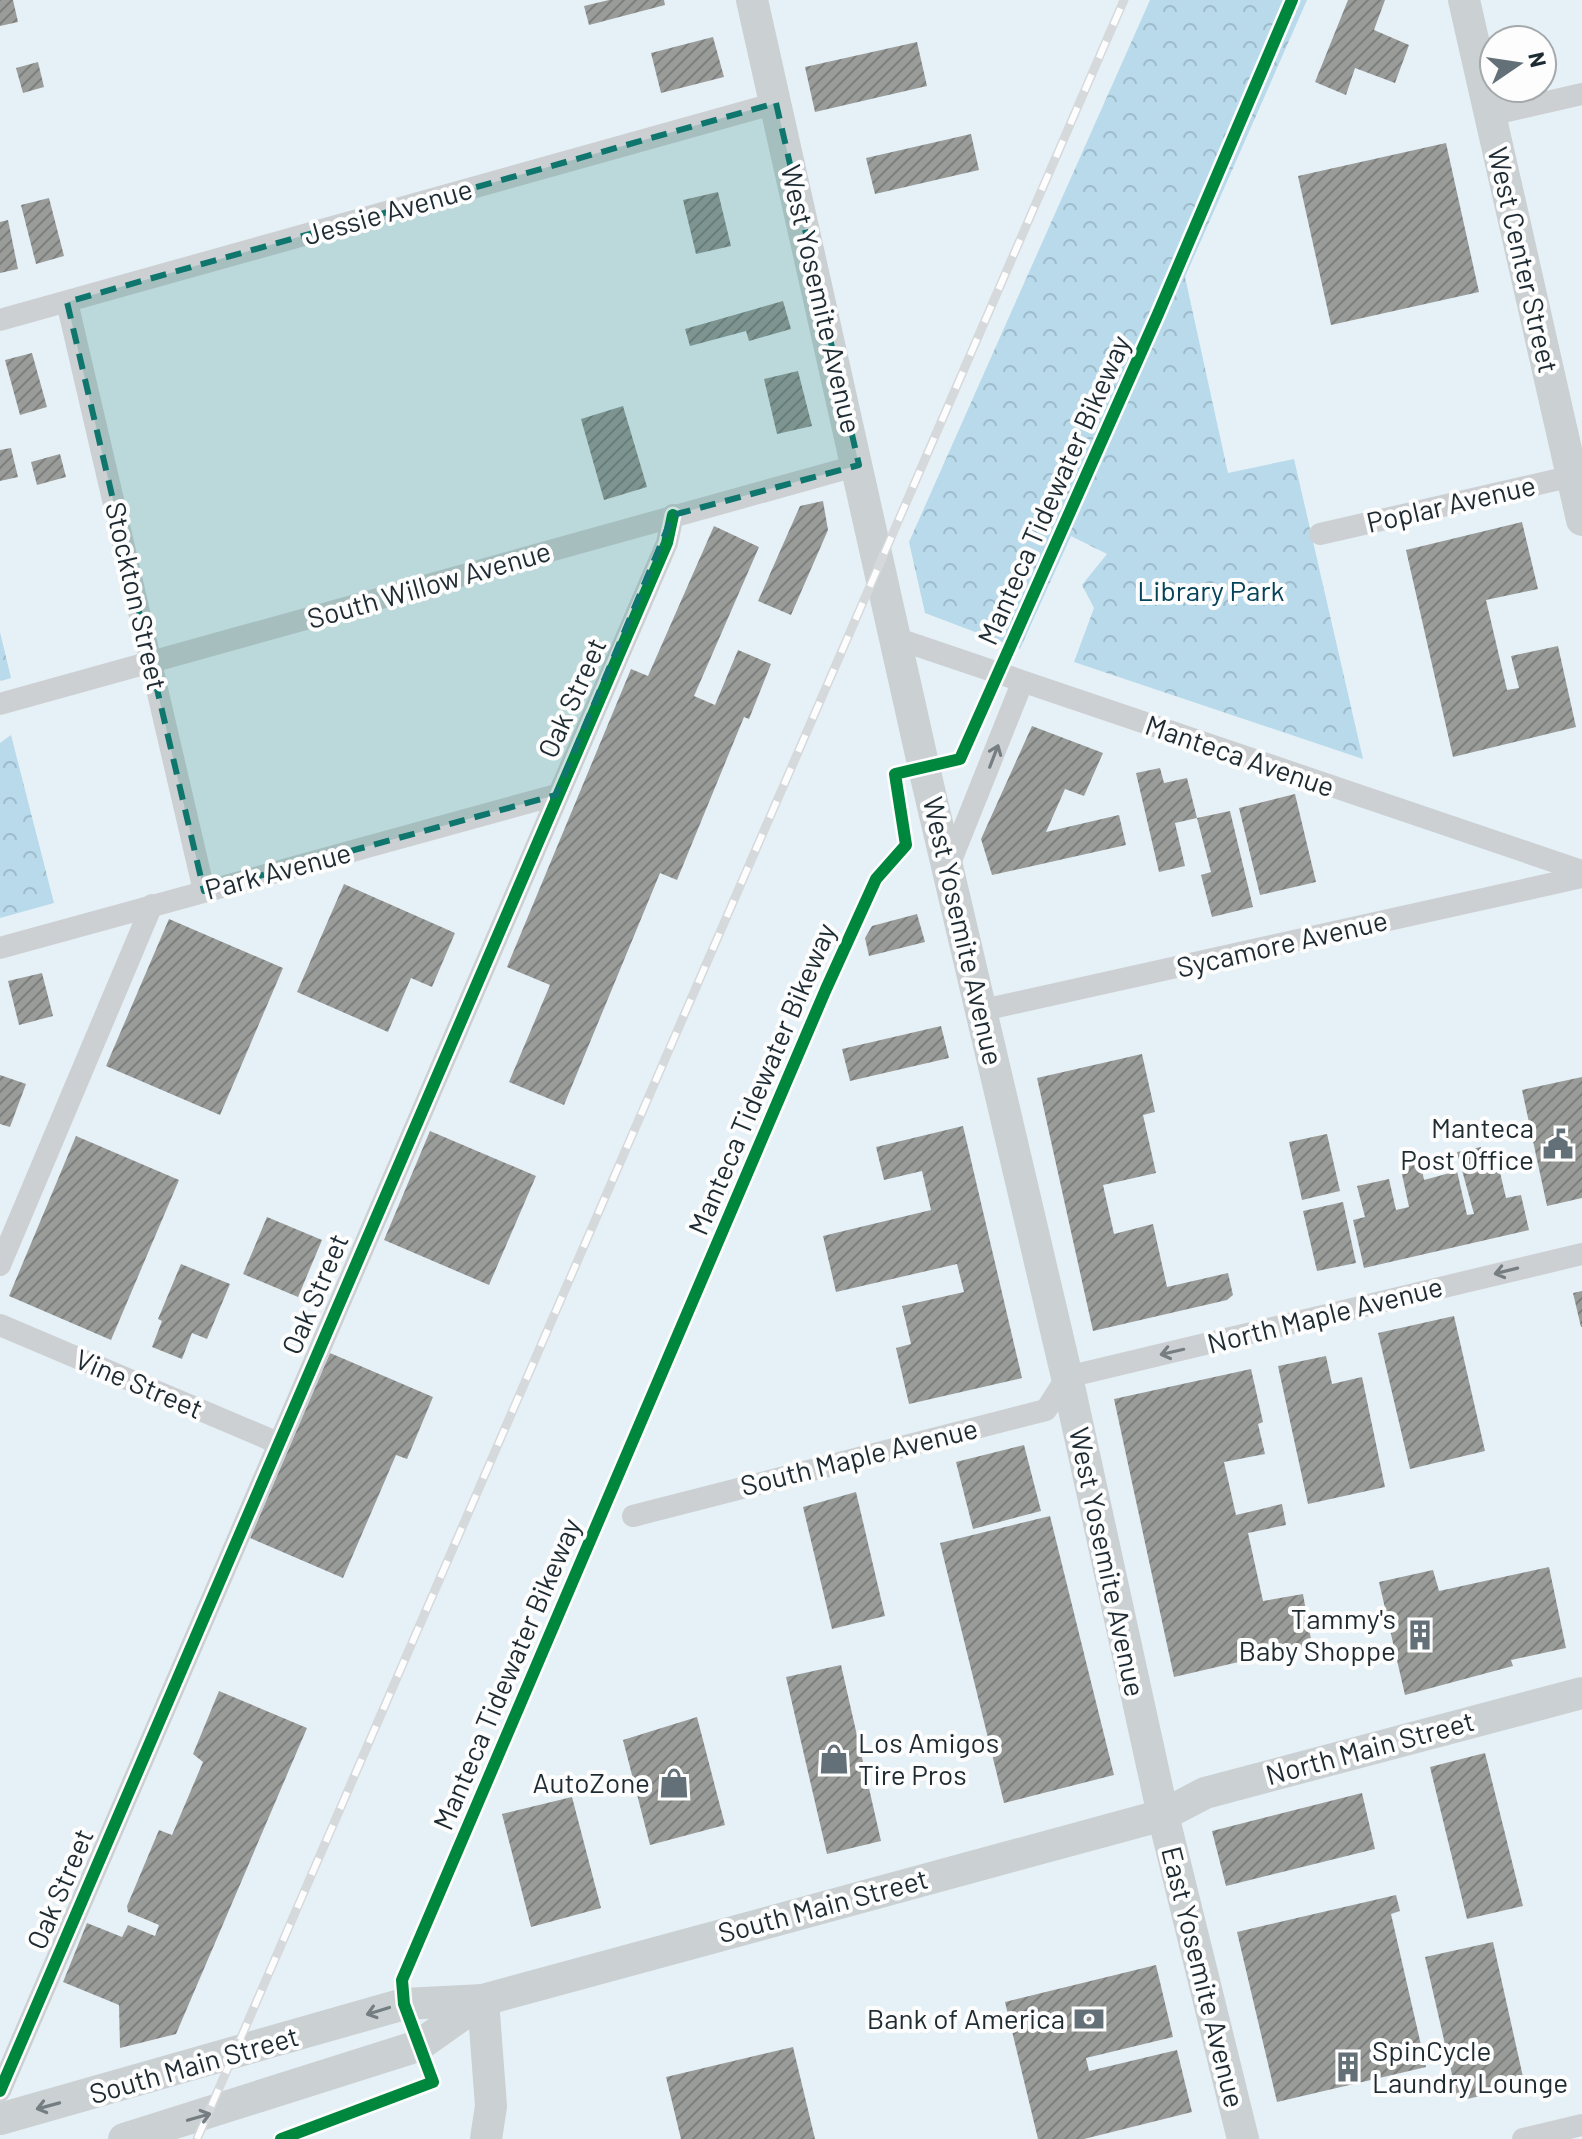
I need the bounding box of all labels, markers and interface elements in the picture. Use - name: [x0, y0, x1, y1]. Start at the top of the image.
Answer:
- north arrow: [1478, 24, 1558, 104]
- text: N: [1524, 49, 1553, 69]
- street label: West Center Street: [1481, 143, 1567, 376]
- street label: West Yosemite Avenue: [775, 161, 869, 436]
- street label: Jessie Avenue: [299, 171, 476, 251]
- street label: Manteca Tidewater Bikeway: [969, 329, 1137, 650]
- street label: Poplar Avenue: [1363, 467, 1539, 539]
- street label: Stockton Street: [99, 498, 175, 693]
- street label: South Willow Avenue: [303, 533, 554, 635]
- park label: Library Park: [1137, 573, 1285, 607]
- street label: Oak Street: [530, 632, 613, 763]
- street label: Manteca Avenue: [1141, 707, 1339, 803]
- one-way arrow: [987, 744, 1002, 769]
- street label: West Yosemite Avenue: [917, 793, 1011, 1068]
- street label: Park Avenue: [201, 834, 354, 906]
- street label: Sycamore Avenue: [1173, 902, 1391, 984]
- street label: Manteca Tidewater Bikeway: [680, 918, 842, 1240]
- place label: Manteca Post Office: [1400, 1110, 1534, 1176]
- public building icon: Manteca Post Office: [1541, 1127, 1575, 1161]
- street label: Oak Street: [274, 1228, 355, 1359]
- one-way arrow: [1494, 1265, 1519, 1280]
- street label: North Maple Avenue: [1204, 1268, 1446, 1360]
- street label: Vine Street: [70, 1341, 208, 1425]
- one-way arrow: [1159, 1345, 1185, 1360]
- street label: South Maple Avenue: [737, 1410, 981, 1502]
- street label: West Yosemite Avenue: [1063, 1424, 1153, 1700]
- street label: Manteca Tidewater Bikeway: [425, 1513, 587, 1835]
- place label: Tammy's Baby Shoppe: [1239, 1601, 1396, 1667]
- building icon: Tammy's Baby Shoppe: [1403, 1618, 1437, 1652]
- street label: North Main Street: [1262, 1703, 1478, 1791]
- place label: Los Amigos Tire Pros: [858, 1725, 999, 1791]
- shop icon: Los Amigos Tire Pros: [817, 1742, 851, 1776]
- place label: AutoZone: [533, 1765, 650, 1799]
- shop icon: AutoZone: [657, 1766, 691, 1800]
- street label: Oak Street: [19, 1823, 100, 1954]
- street label: East Yosemite Avenue: [1155, 1843, 1253, 2111]
- street label: South Main Street: [714, 1861, 932, 1949]
- place label: Bank of America: [867, 2001, 1065, 2035]
- bank icon: Bank of America: [1072, 2002, 1106, 2036]
- one-way arrow: [366, 2004, 392, 2019]
- street label: South Main Street: [85, 2018, 302, 2110]
- place label: SpinCycle Laundry Lounge: [1372, 2033, 1568, 2099]
- building icon: SpinCycle Laundry Lounge: [1331, 2050, 1365, 2084]
- one-way arrow: [35, 2099, 61, 2114]
- one-way arrow: [185, 2109, 211, 2124]

